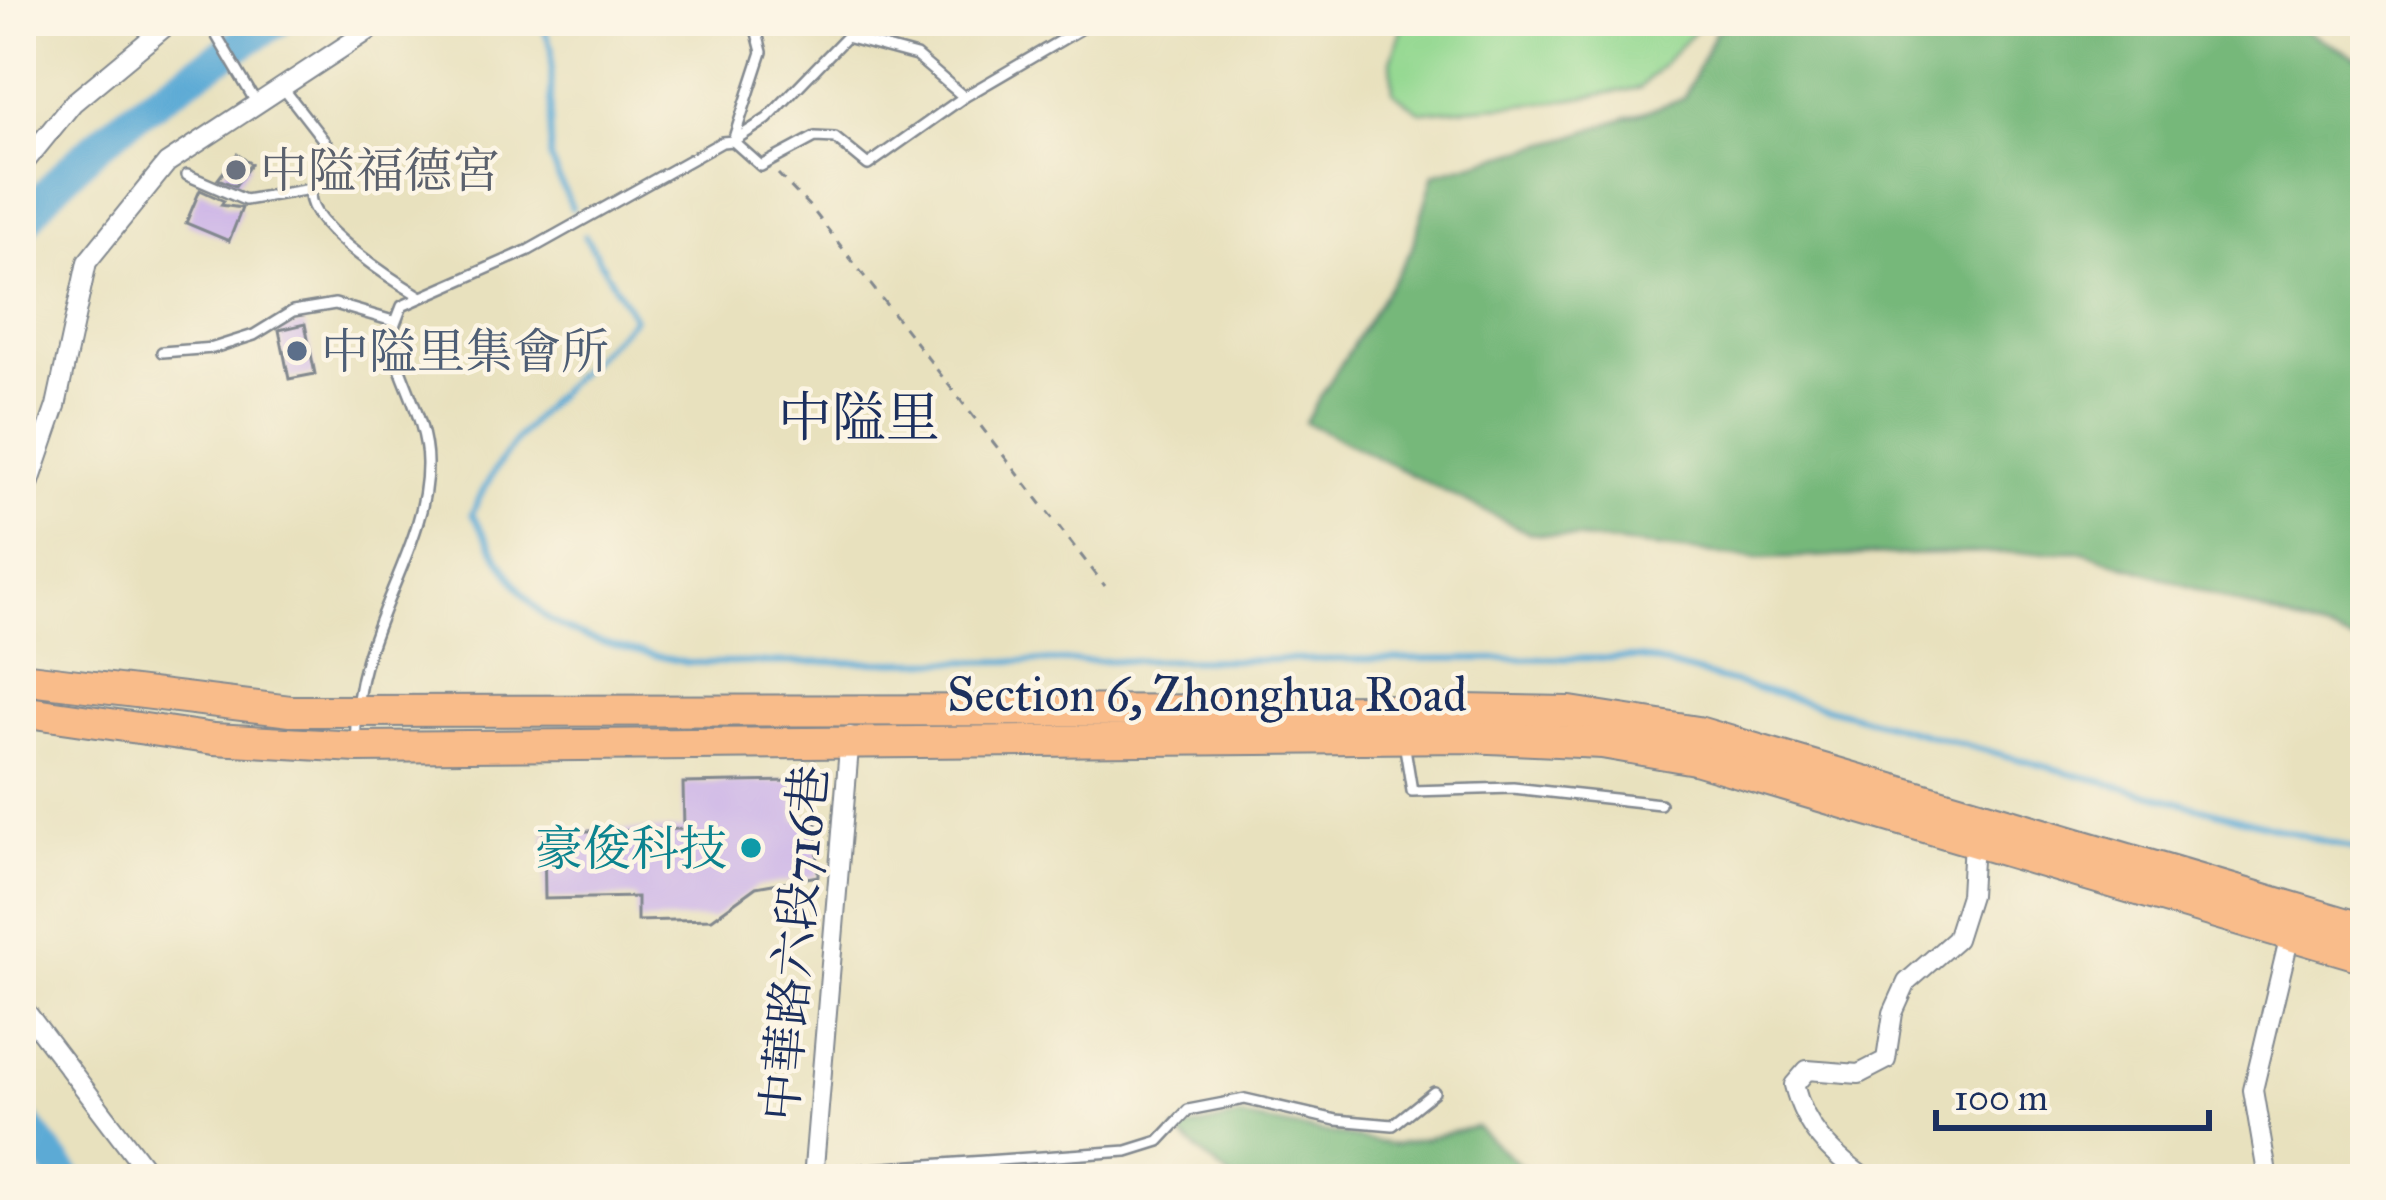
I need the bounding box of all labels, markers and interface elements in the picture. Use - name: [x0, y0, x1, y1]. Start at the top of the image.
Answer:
- place label: 中隘福德宮: [260, 141, 500, 200]
- marker: 中隘福德宮: [223, 157, 249, 183]
- place label: 中隘里集會所: [321, 322, 609, 381]
- marker: 中隘里集會所: [284, 338, 310, 364]
- district label: 中隘里: [778, 385, 940, 451]
- street label: Section 6, Zhonghua Road: [947, 665, 1467, 724]
- street label: 中華路六段716巷: [750, 763, 839, 1123]
- place label: 豪俊科技: [535, 819, 727, 878]
- marker: 豪俊科技: [738, 835, 764, 861]
- scale bar: [1936, 1056, 2209, 1130]
- text: 100 m: [1954, 1076, 2048, 1120]

